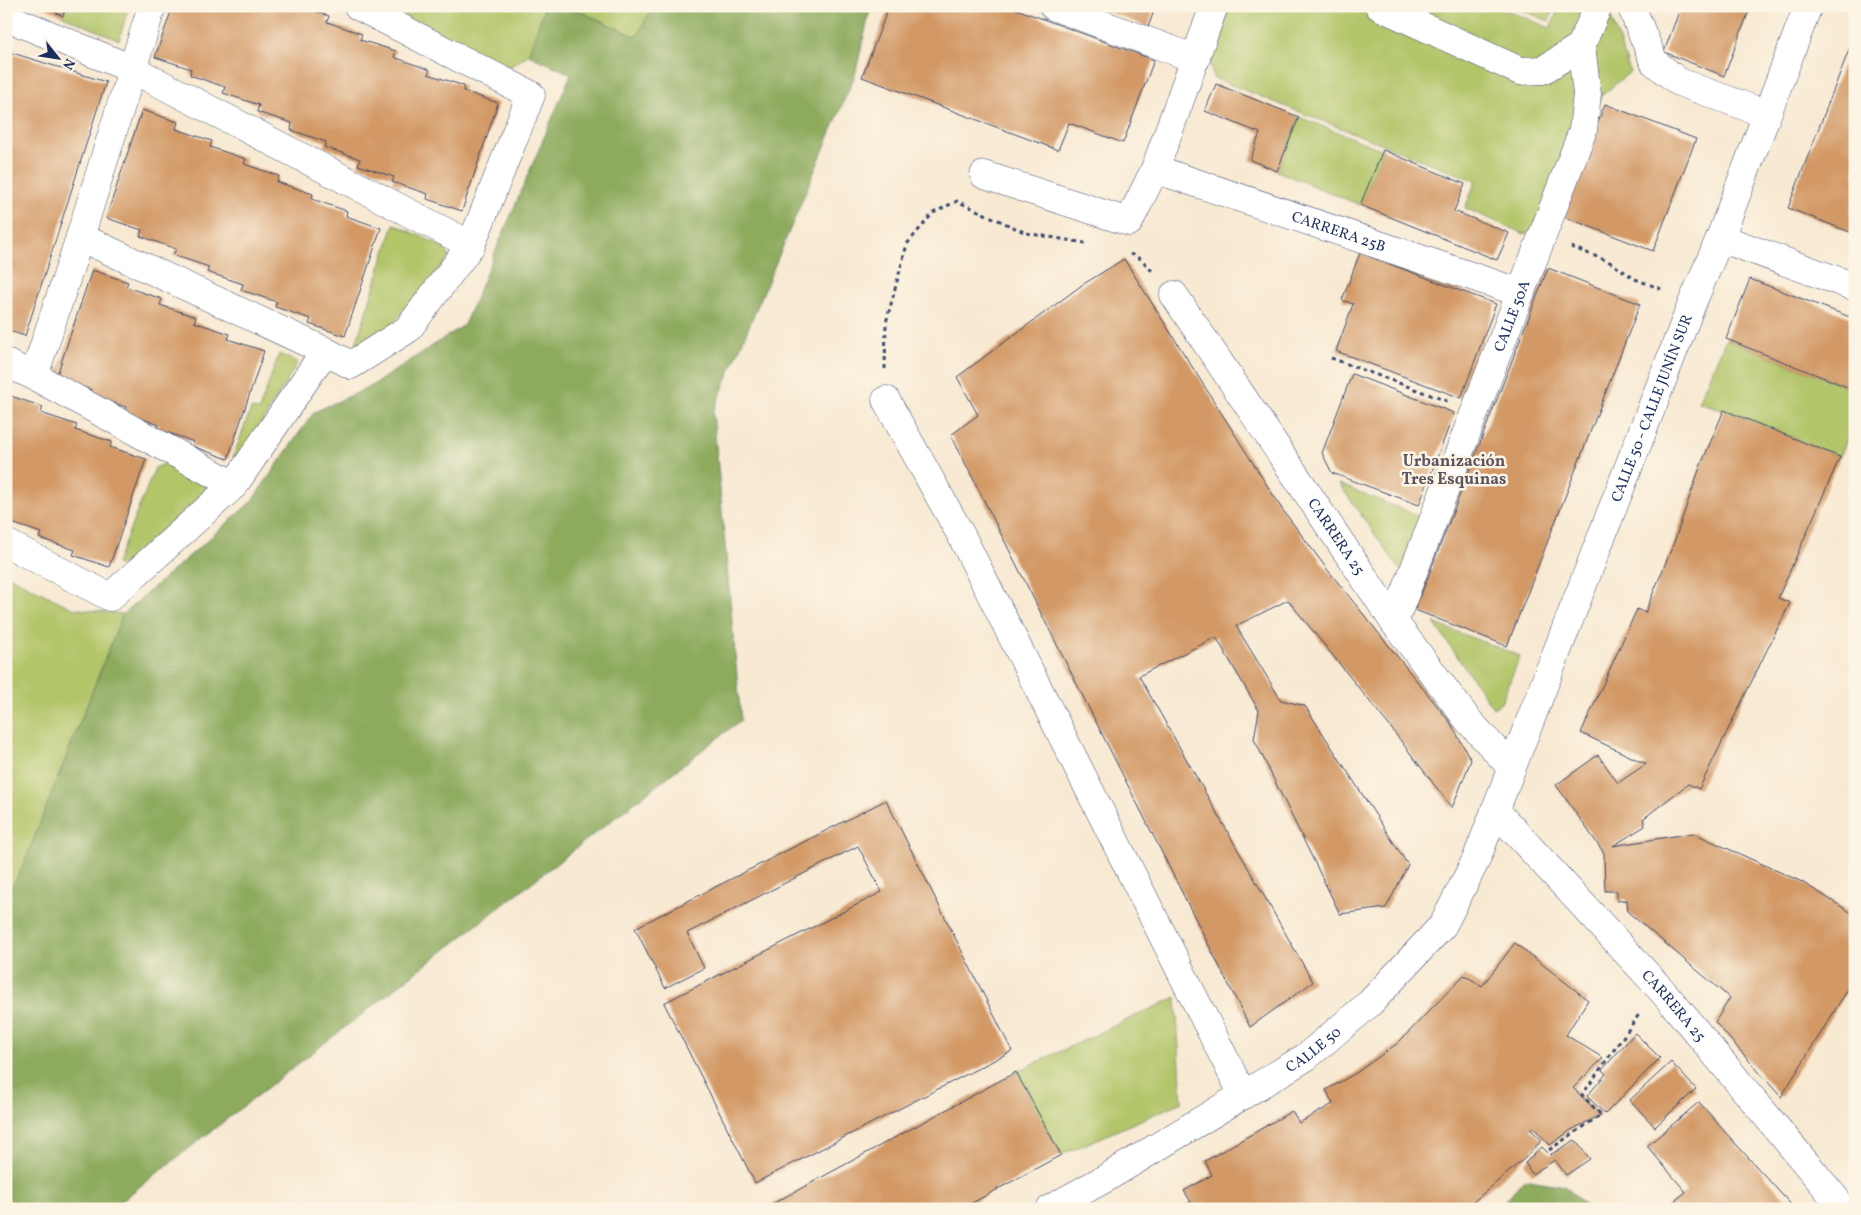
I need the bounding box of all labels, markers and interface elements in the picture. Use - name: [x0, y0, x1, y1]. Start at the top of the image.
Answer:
- north arrow: [32, 32, 82, 82]
- text: N: [57, 55, 79, 73]
- street label: CARRERA 25B: [1288, 207, 1388, 258]
- street label: CALLE 50A: [1490, 277, 1536, 355]
- street label: CALLE 50 - CALLE JUNÍN SUR: [1607, 312, 1699, 506]
- district label: Urbanización Tres Esquinas: [1402, 451, 1506, 491]
- street label: CARRERA 25: [1302, 495, 1369, 580]
- street label: CARRERA 25: [1636, 966, 1710, 1047]
- street label: CALLE 50: [1282, 1023, 1346, 1079]

